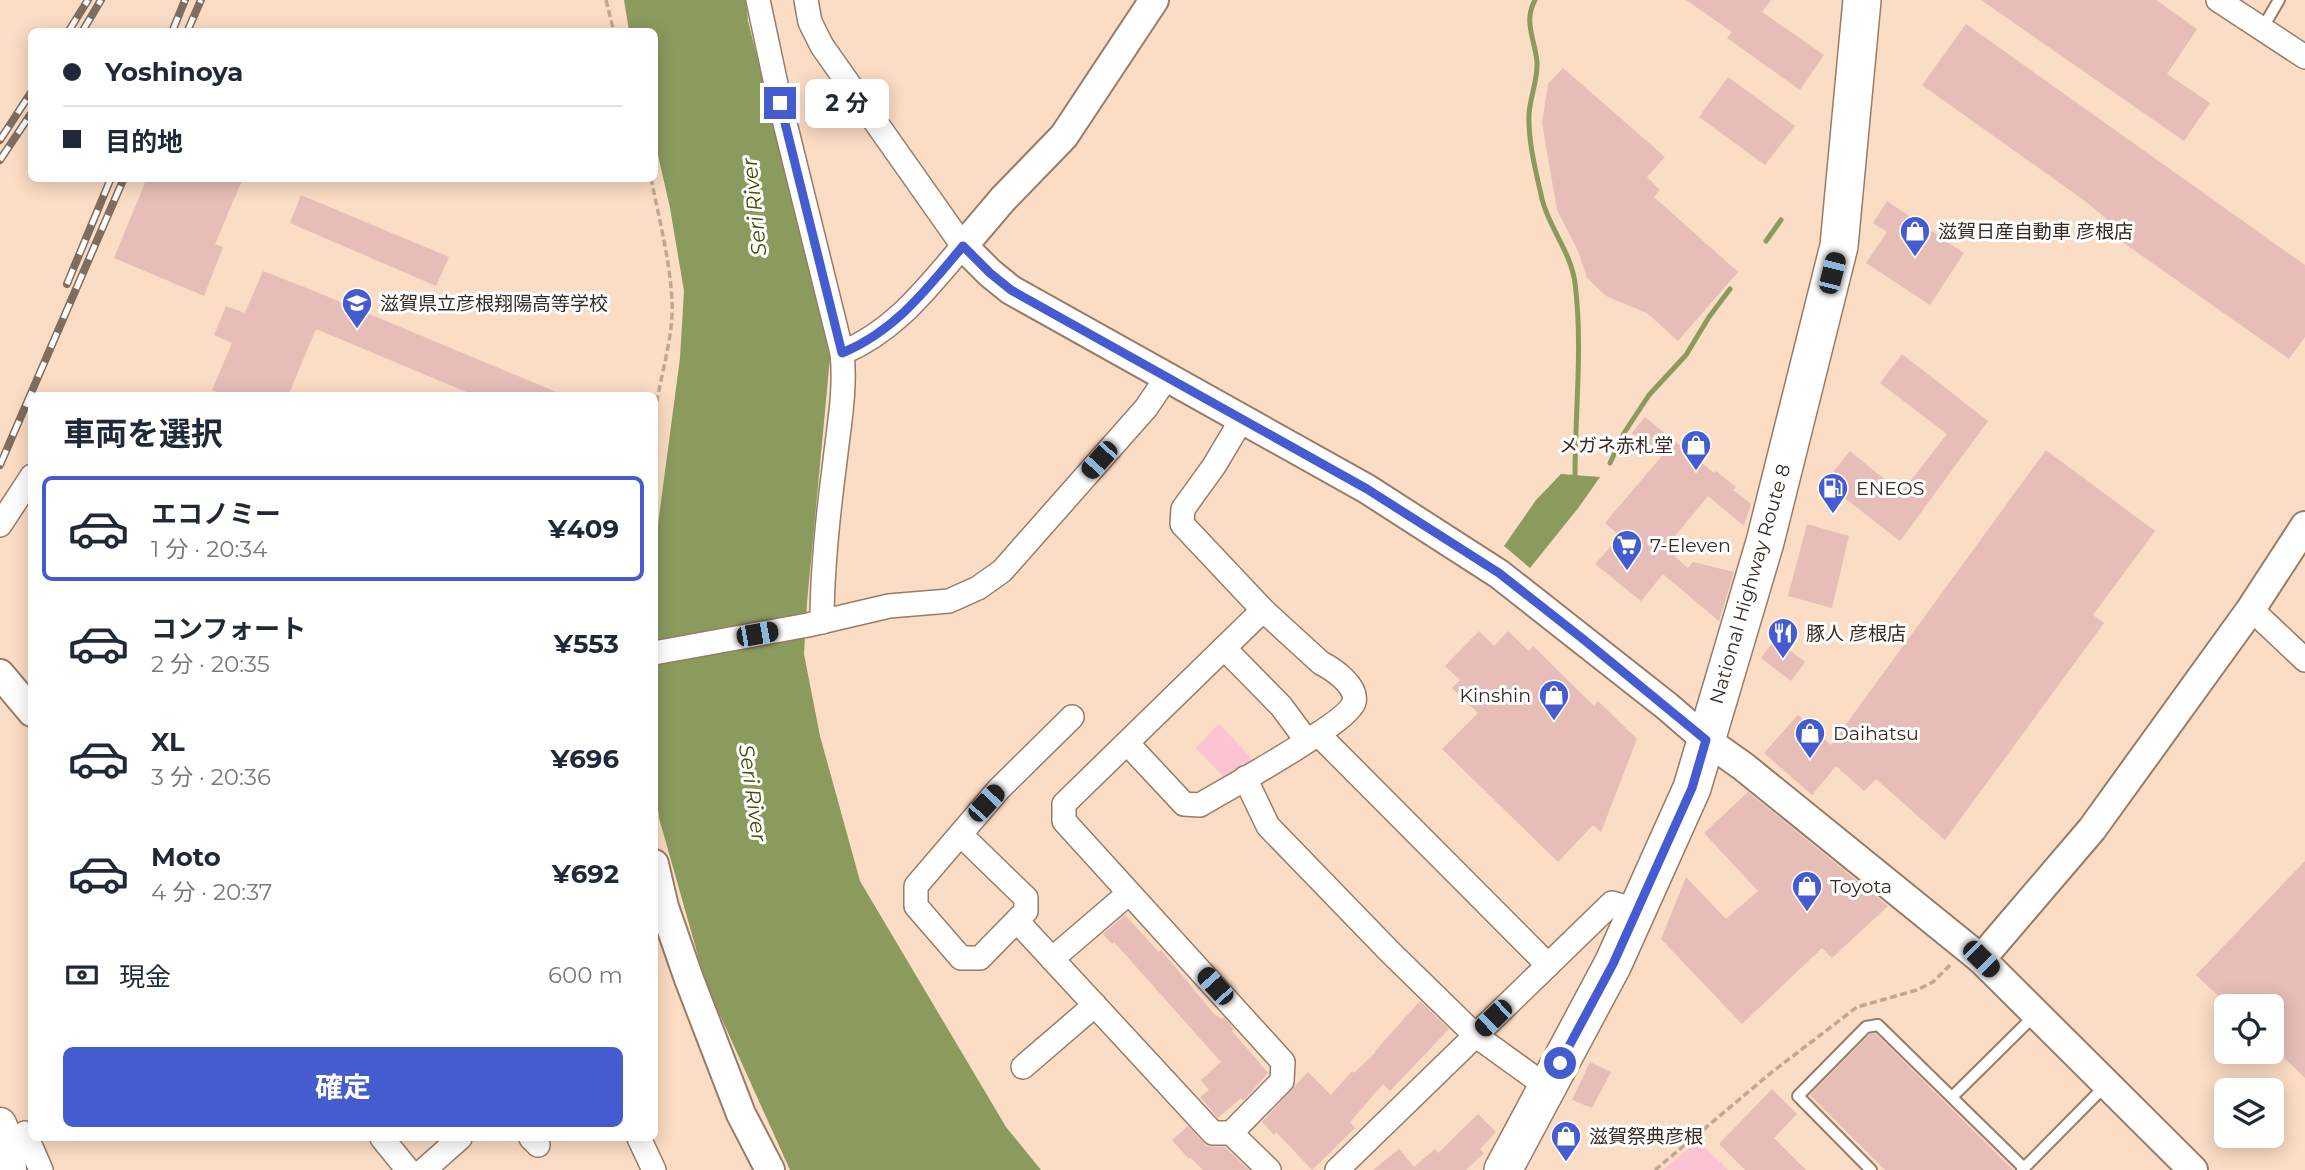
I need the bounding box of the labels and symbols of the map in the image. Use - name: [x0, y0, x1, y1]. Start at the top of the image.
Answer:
- callout: 2 分: [804, 78, 888, 128]
- route end: [764, 87, 796, 119]
- water label: Seri River: [736, 156, 772, 257]
- shop icon: 滋賀日産自動車 彦根店: [1898, 214, 1932, 258]
- place label: 滋賀日産自動車 彦根店: [1938, 220, 2133, 243]
- car: [1817, 250, 1848, 296]
- school or university icon: 滋賀県立彦根翔陽高等学校: [340, 286, 374, 330]
- place label: 滋賀県立彦根翔陽高等学校: [380, 292, 608, 315]
- shop icon: メガネ赤札堂: [1679, 428, 1713, 472]
- place label: メガネ赤札堂: [1559, 434, 1673, 457]
- car: [1078, 437, 1121, 483]
- street label: National Highway Route 8: [1705, 461, 1795, 707]
- fuel station icon: ENEOS: [1816, 471, 1850, 515]
- place label: ENEOS: [1856, 477, 1924, 500]
- supermarket icon: 7-Eleven: [1610, 528, 1644, 572]
- place label: 7-Eleven: [1650, 534, 1731, 557]
- restaurant icon: 豚人 彦根店: [1766, 616, 1800, 660]
- car: [735, 620, 780, 648]
- place label: 豚人 彦根店: [1806, 622, 1906, 645]
- shop icon: Kinshin: [1537, 678, 1571, 722]
- place label: Kinshin: [1459, 684, 1531, 707]
- shop icon: Daihatsu: [1793, 716, 1827, 760]
- place label: Daihatsu: [1833, 722, 1919, 745]
- water label: Seri River: [734, 743, 772, 844]
- car: [964, 780, 1009, 826]
- shop icon: Toyota: [1790, 869, 1824, 913]
- place label: Toyota: [1830, 875, 1892, 898]
- car: [1959, 937, 2004, 981]
- car: [1194, 963, 1237, 1009]
- car: [1471, 996, 1516, 1040]
- route start: [1544, 1047, 1576, 1079]
- shop icon: 滋賀祭典彦根: [1549, 1119, 1583, 1163]
- place label: 滋賀祭典彦根: [1589, 1125, 1703, 1148]

